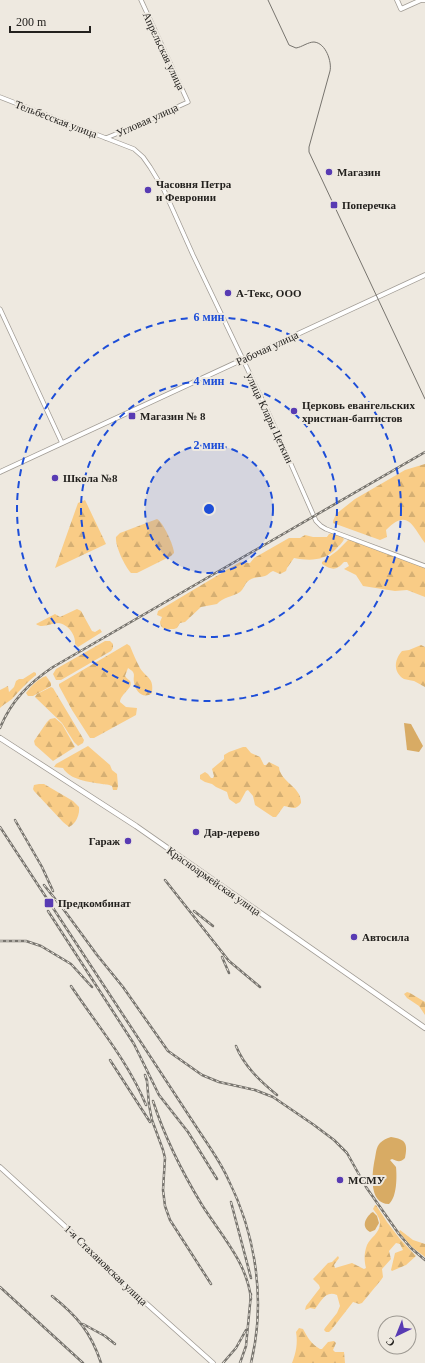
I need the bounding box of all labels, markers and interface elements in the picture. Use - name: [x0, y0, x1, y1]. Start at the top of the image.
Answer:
- scale bar: [10, 8, 90, 34]
- street label: Апрельская улица: [141, 10, 187, 92]
- text: 200 m: [16, 15, 47, 29]
- street label: Тельбесская улица: [13, 98, 99, 140]
- street label: Угловая улица: [114, 101, 180, 139]
- place label: Магазин: [337, 166, 381, 178]
- marker: Магазин: [324, 167, 334, 177]
- place label: Часовня Петра и Февронии: [156, 178, 232, 203]
- marker: Часовня Петра и Февронии: [143, 185, 153, 195]
- place label: Поперечка: [342, 199, 396, 211]
- marker: Поперечка: [329, 200, 339, 210]
- place label: А-Текс, ООО: [236, 287, 302, 299]
- marker: А-Текс, ООО: [223, 288, 233, 298]
- text: 6 мин: [193, 310, 225, 324]
- street label: Рабочая улица: [234, 328, 300, 368]
- street label: улица Клары Цеткин: [244, 371, 296, 465]
- text: 4 мин: [193, 374, 225, 388]
- place label: Церковь евангельских христиан-баптистов: [302, 399, 415, 424]
- marker: Церковь евангельских христиан-баптистов: [289, 406, 299, 416]
- place label: Магазин № 8: [140, 410, 206, 422]
- marker: Магазин № 8: [127, 411, 137, 421]
- text: 2 мин: [193, 438, 225, 452]
- place label: Школа №8: [63, 472, 118, 484]
- marker: Школа №8: [50, 473, 60, 483]
- centre of rings: [202, 502, 216, 516]
- place label: Дар-дерево: [204, 826, 260, 838]
- marker: Дар-дерево: [191, 827, 201, 837]
- place label: Гараж: [89, 835, 120, 847]
- marker: Гараж: [123, 836, 133, 846]
- street label: Красноармейская улица: [165, 844, 263, 918]
- marker: Предкомбинат: [43, 897, 55, 909]
- place label: Предкомбинат: [58, 897, 131, 909]
- place label: Автосила: [362, 931, 410, 943]
- marker: Автосила: [349, 932, 359, 942]
- place label: МСМУ: [348, 1174, 385, 1186]
- marker: МСМУ: [335, 1175, 345, 1185]
- street label: 1-я Стахановская улица: [62, 1222, 150, 1308]
- north arrow: [377, 1315, 417, 1355]
- text: С: [383, 1335, 397, 1349]

